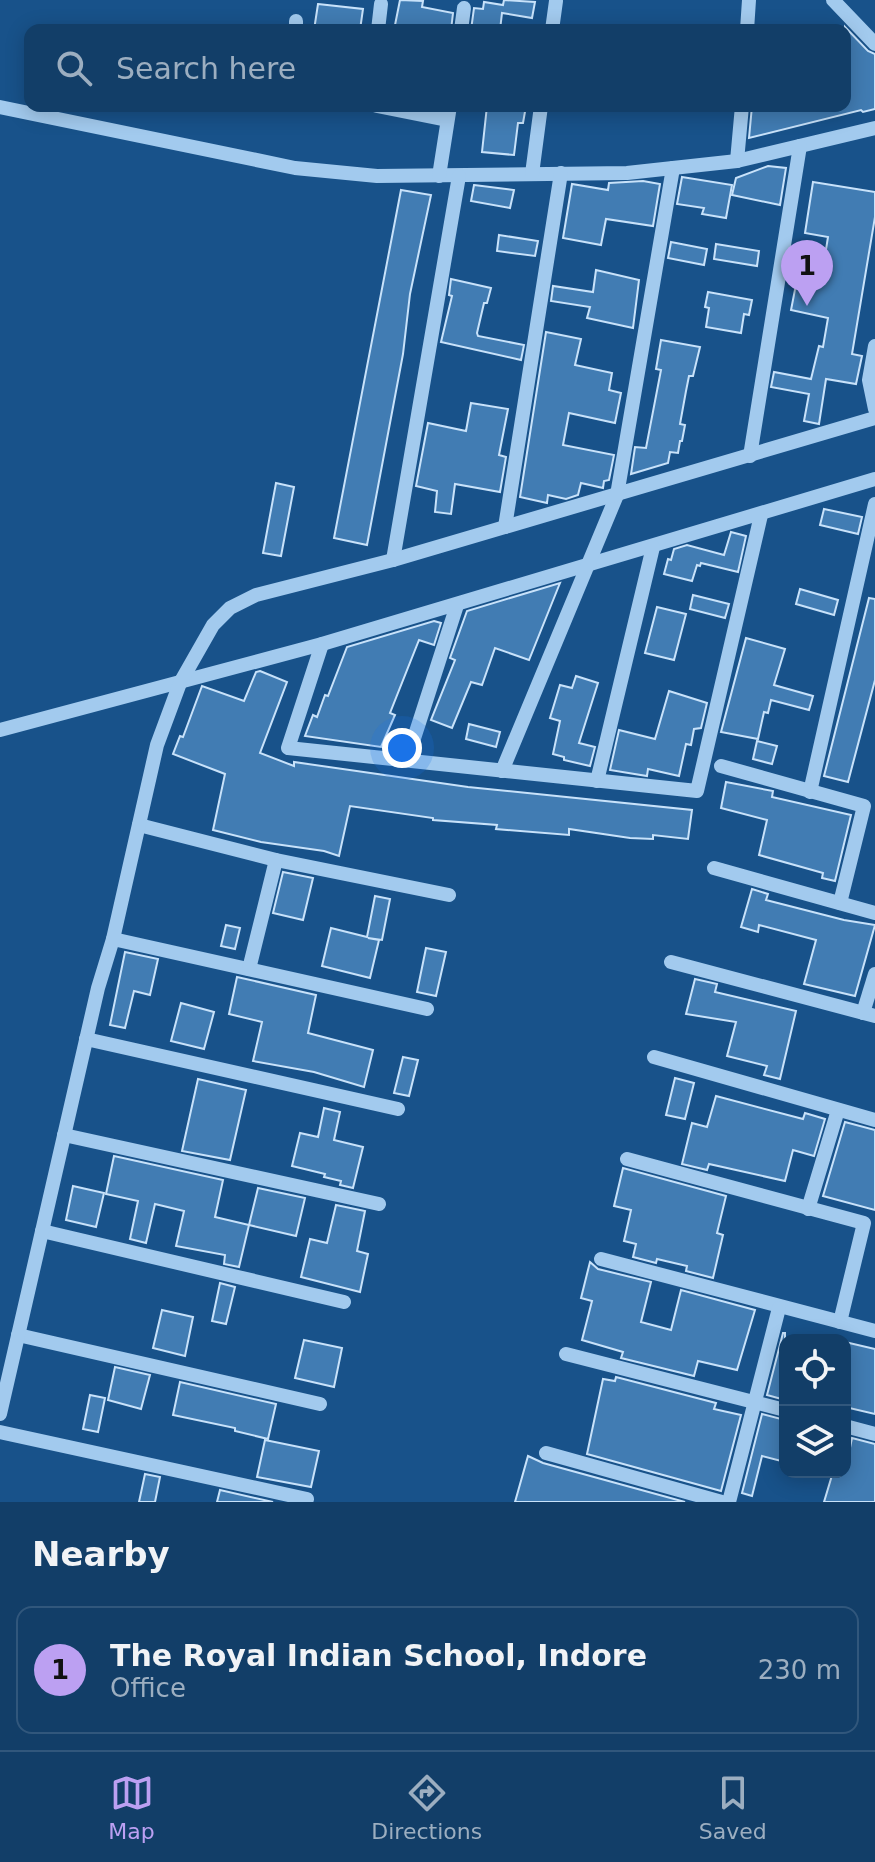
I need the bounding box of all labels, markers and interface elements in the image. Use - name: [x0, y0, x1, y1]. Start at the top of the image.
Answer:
- search box: [24, 24, 851, 112]
- icon: search: [52, 46, 96, 90]
- text: Search here: [116, 51, 296, 86]
- pin: 1: [781, 240, 833, 306]
- your location: [382, 728, 422, 768]
- map controls: [779, 1334, 851, 1478]
- button: locate: [779, 1334, 851, 1406]
- button: layers: [779, 1406, 851, 1478]
- text: Nearby: [32, 1534, 170, 1574]
- text: The Royal Indian School, Indore: [110, 1638, 647, 1673]
- text: 1: [51, 1655, 69, 1685]
- text: 230 m: [758, 1655, 841, 1685]
- text: Office: [110, 1673, 186, 1703]
- tab: Map: [108, 1771, 155, 1844]
- tab: Directions: [371, 1771, 482, 1844]
- tab: Saved: [699, 1771, 767, 1844]

